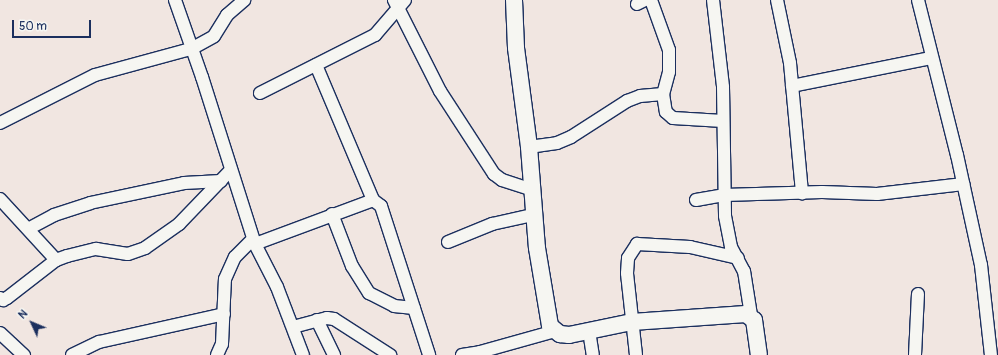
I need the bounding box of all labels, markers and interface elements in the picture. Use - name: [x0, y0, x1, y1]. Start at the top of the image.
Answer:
- scale bar: [14, 12, 93, 38]
- text: 50 m: [19, 19, 47, 34]
- north arrow: [12, 303, 52, 343]
- text: N: [16, 307, 30, 322]

